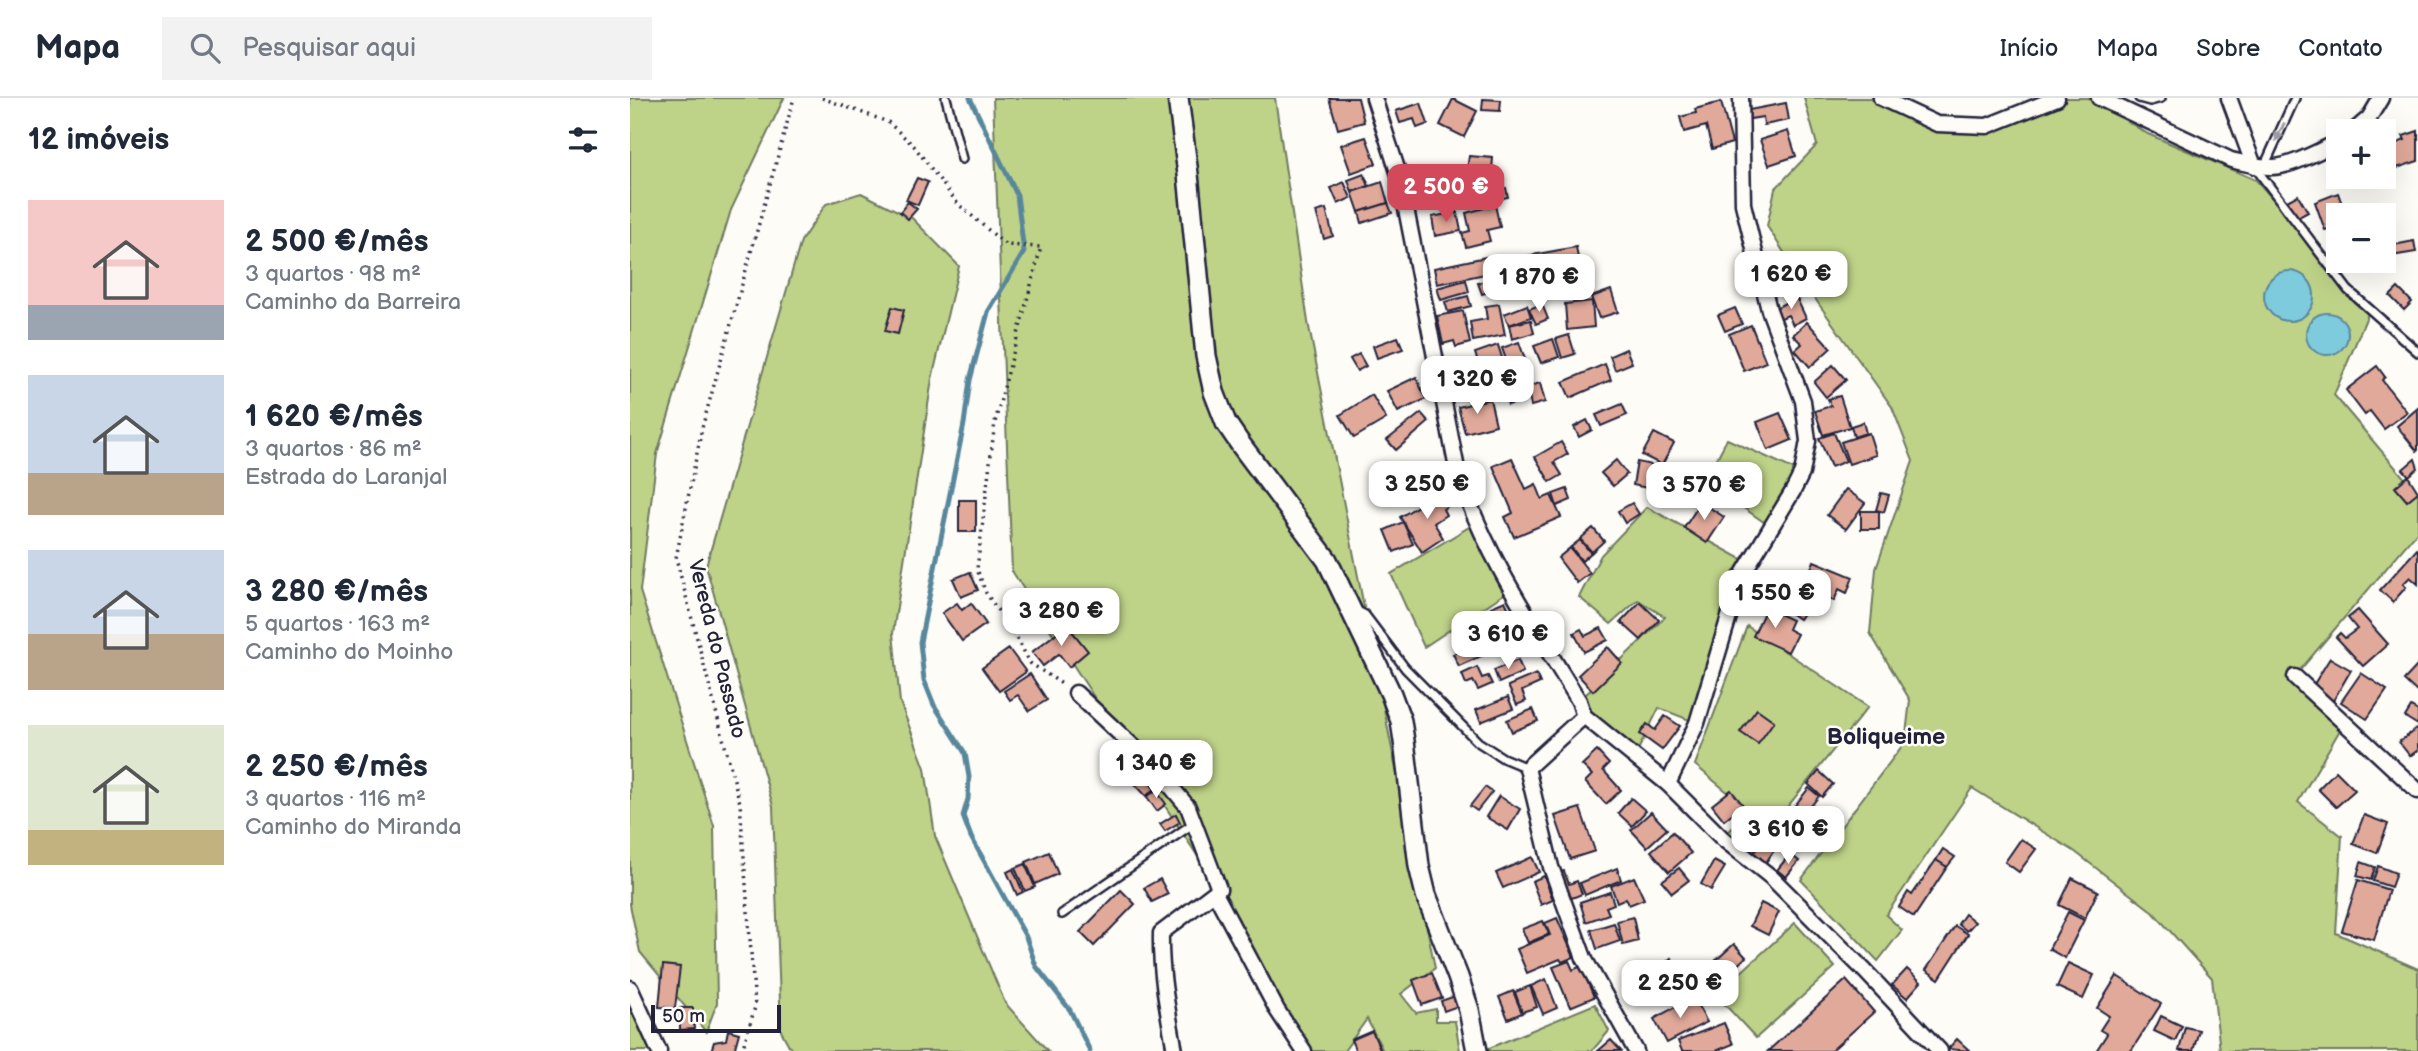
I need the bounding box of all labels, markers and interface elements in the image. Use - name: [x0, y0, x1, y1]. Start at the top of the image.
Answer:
- search box: [162, 17, 652, 80]
- text: Mapa: [35, 28, 120, 68]
- icon: search: [186, 29, 224, 67]
- text: Pesquisar aqui: [242, 33, 416, 64]
- text: Início: [2000, 34, 2058, 63]
- text: Mapa: [2096, 34, 2158, 63]
- text: Sobre: [2196, 34, 2260, 63]
- text: Contato: [2298, 34, 2383, 63]
- map controls: [2326, 119, 2396, 273]
- button: +: [2326, 119, 2396, 189]
- icon: filters: [564, 121, 602, 159]
- text: 12 imóveis: [28, 122, 169, 158]
- one-way arrow: [2274, 122, 2285, 142]
- pin: 2 500 €: [1381, 164, 1511, 224]
- text: 2 500 €: [1403, 173, 1489, 201]
- button: −: [2326, 203, 2396, 273]
- text: 2 500 €/mês: [245, 224, 429, 260]
- icon: home: [84, 228, 168, 312]
- pin: 1 620 €: [1726, 252, 1856, 311]
- pin: 1 870 €: [1474, 254, 1604, 314]
- text: 3 quartos · 98 m²: [245, 260, 421, 288]
- text: 1 620 €: [1750, 260, 1832, 288]
- text: 1 870 €: [1499, 263, 1579, 291]
- text: Caminho da Barreira: [245, 288, 461, 316]
- pin: 1 320 €: [1412, 356, 1542, 416]
- text: 1 320 €: [1437, 365, 1517, 393]
- text: 1 620 €/mês: [245, 399, 423, 435]
- icon: home: [84, 403, 168, 487]
- text: 3 quartos · 86 m²: [245, 435, 422, 463]
- pin: 3 250 €: [1362, 462, 1492, 521]
- pin: 3 570 €: [1639, 462, 1769, 522]
- text: Estrada do Laranjal: [245, 463, 447, 491]
- text: 3 250 €: [1385, 470, 1469, 498]
- text: 3 570 €: [1662, 471, 1746, 499]
- street label: Vereda do Passado: [683, 557, 751, 741]
- pin: 1 550 €: [1710, 570, 1840, 630]
- text: 3 280 €/mês: [245, 574, 428, 610]
- icon: home: [84, 578, 168, 662]
- text: 1 550 €: [1735, 579, 1815, 607]
- pin: 3 280 €: [996, 588, 1126, 648]
- text: 3 280 €: [1018, 597, 1104, 625]
- text: 5 quartos · 163 m²: [245, 610, 430, 638]
- pin: 3 610 €: [1443, 612, 1573, 671]
- text: 3 610 €: [1467, 620, 1549, 648]
- text: Caminho do Moinho: [245, 638, 453, 666]
- district label: Boliqueime: [1827, 723, 1945, 751]
- pin: 1 340 €: [1091, 740, 1221, 800]
- text: 2 250 €/mês: [245, 749, 428, 785]
- text: 1 340 €: [1116, 749, 1196, 777]
- icon: home: [84, 753, 168, 837]
- text: 3 quartos · 116 m²: [245, 785, 426, 813]
- pin: 3 610 €: [1723, 806, 1853, 866]
- text: Caminho do Miranda: [245, 813, 461, 841]
- text: 3 610 €: [1747, 815, 1829, 843]
- pin: 2 250 €: [1615, 960, 1745, 1020]
- text: 2 250 €: [1638, 969, 1722, 997]
- scale bar: [651, 1002, 780, 1034]
- text: 50 m: [662, 1005, 705, 1028]

